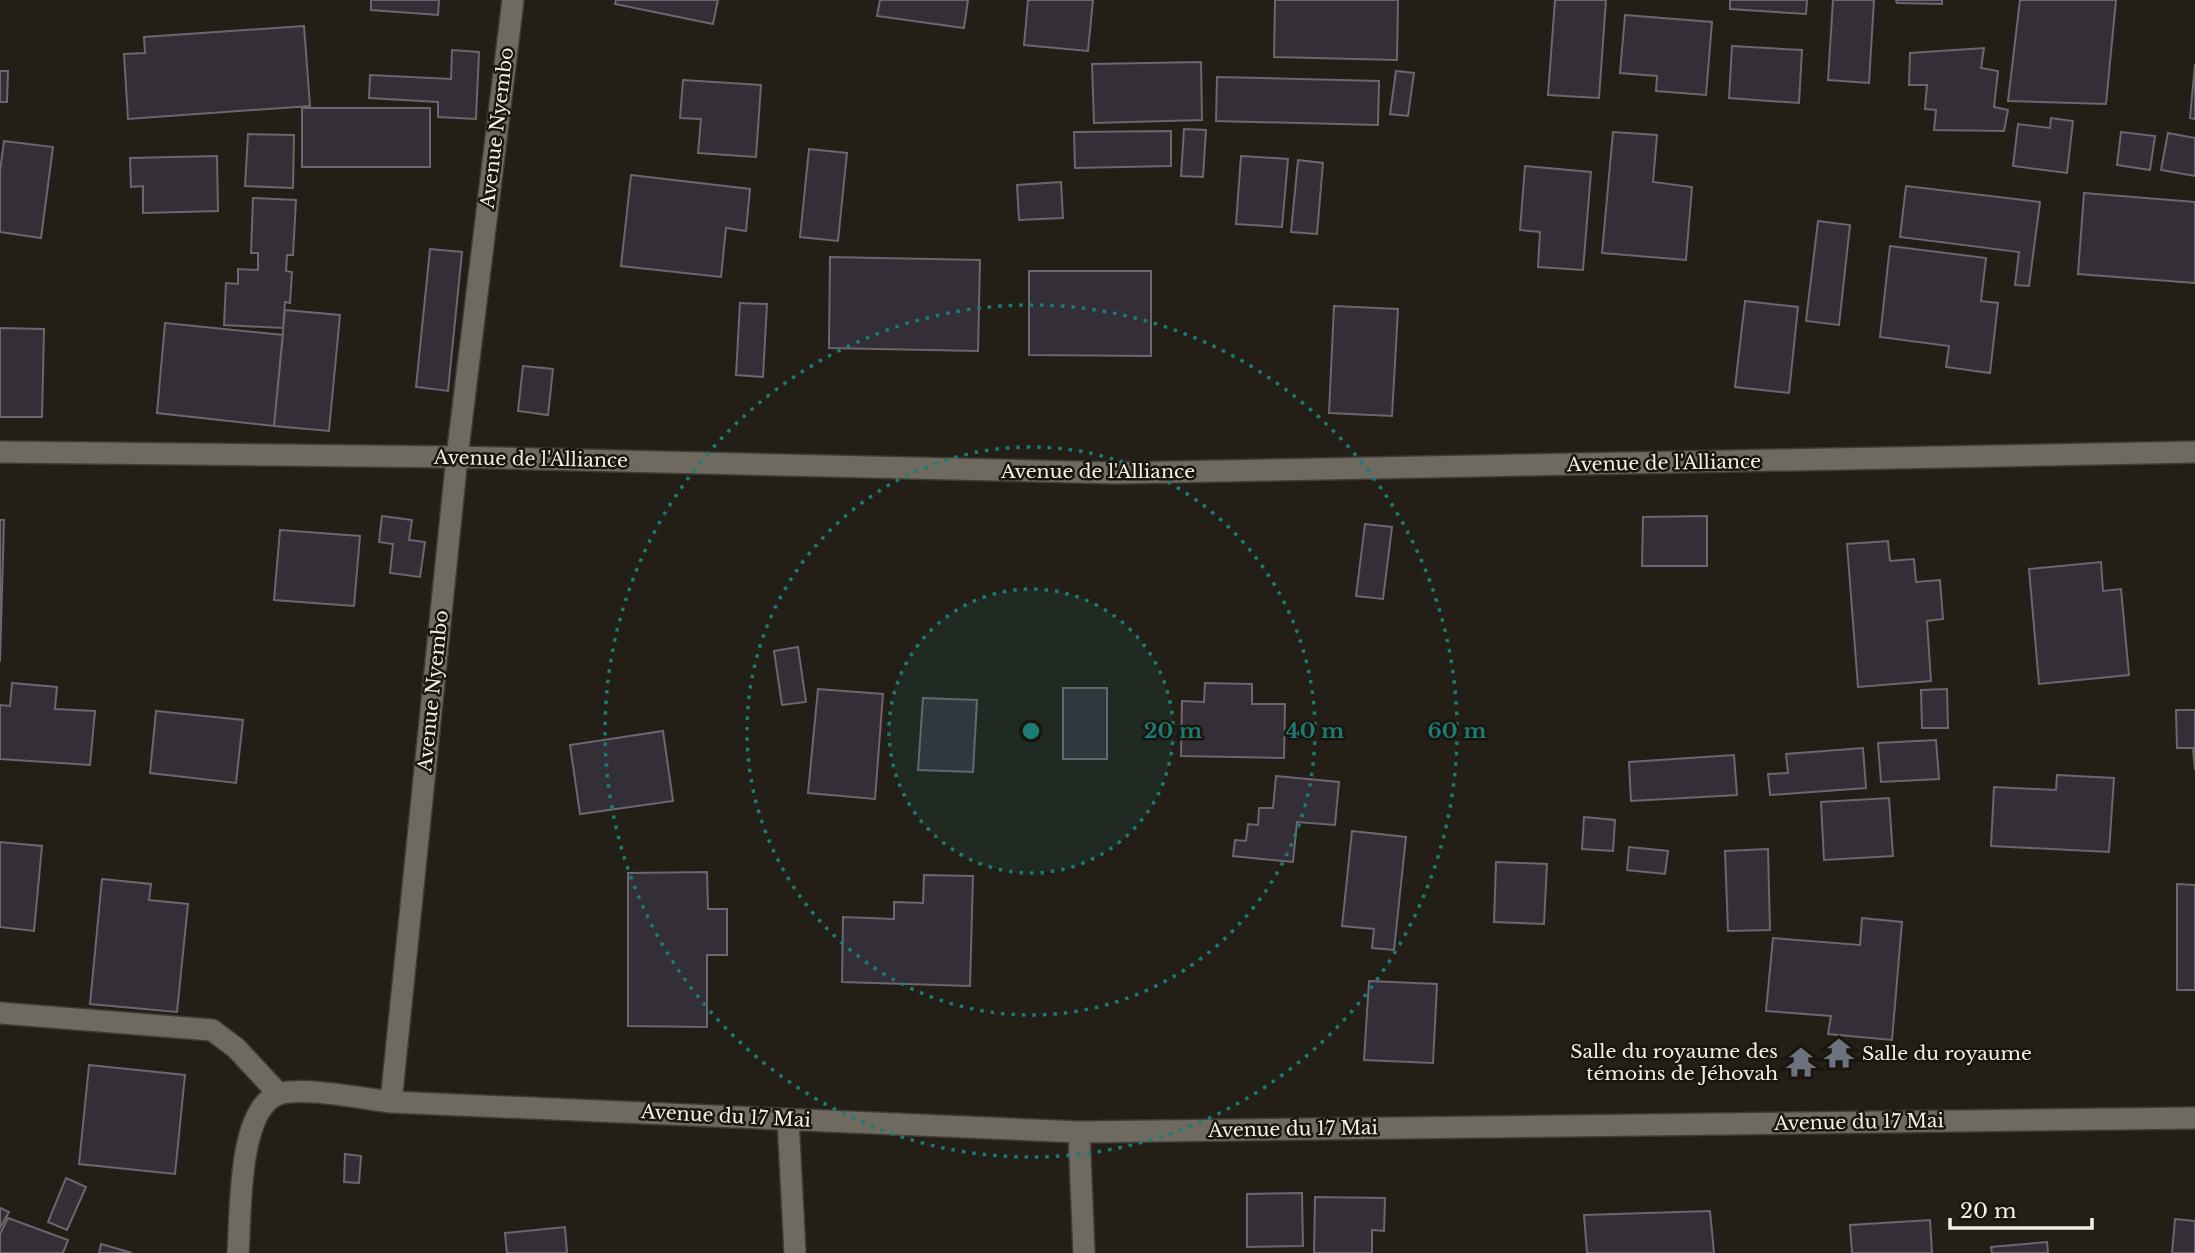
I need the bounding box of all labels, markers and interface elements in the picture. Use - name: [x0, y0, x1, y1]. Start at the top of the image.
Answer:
- street label: Avenue Nyembo: [476, 46, 518, 211]
- street label: Avenue de l'Alliance: [433, 446, 628, 472]
- street label: Avenue de l'Alliance: [1566, 450, 1761, 476]
- street label: Avenue de l'Alliance: [1000, 460, 1195, 483]
- street label: Avenue Nyembo: [413, 609, 453, 774]
- text: 20 m: [1144, 718, 1202, 744]
- text: 40 m: [1286, 718, 1344, 744]
- text: 60 m: [1428, 718, 1486, 744]
- centre of rings: [1019, 719, 1043, 743]
- temple icon: Salle du royaume: [1822, 1036, 1856, 1070]
- place label: Salle du royaume des témoins de Jéhovah: [1570, 1040, 1778, 1085]
- place label: Salle du royaume: [1862, 1042, 2032, 1065]
- temple icon: Salle du royaume des témoins de Jéhovah: [1784, 1045, 1818, 1079]
- street label: Avenue du 17 Mai: [640, 1100, 812, 1132]
- street label: Avenue du 17 Mai: [1773, 1109, 1945, 1135]
- street label: Avenue du 17 Mai: [1207, 1116, 1379, 1142]
- scale bar: [1950, 1186, 2092, 1230]
- text: 20 m: [1960, 1198, 2017, 1224]

